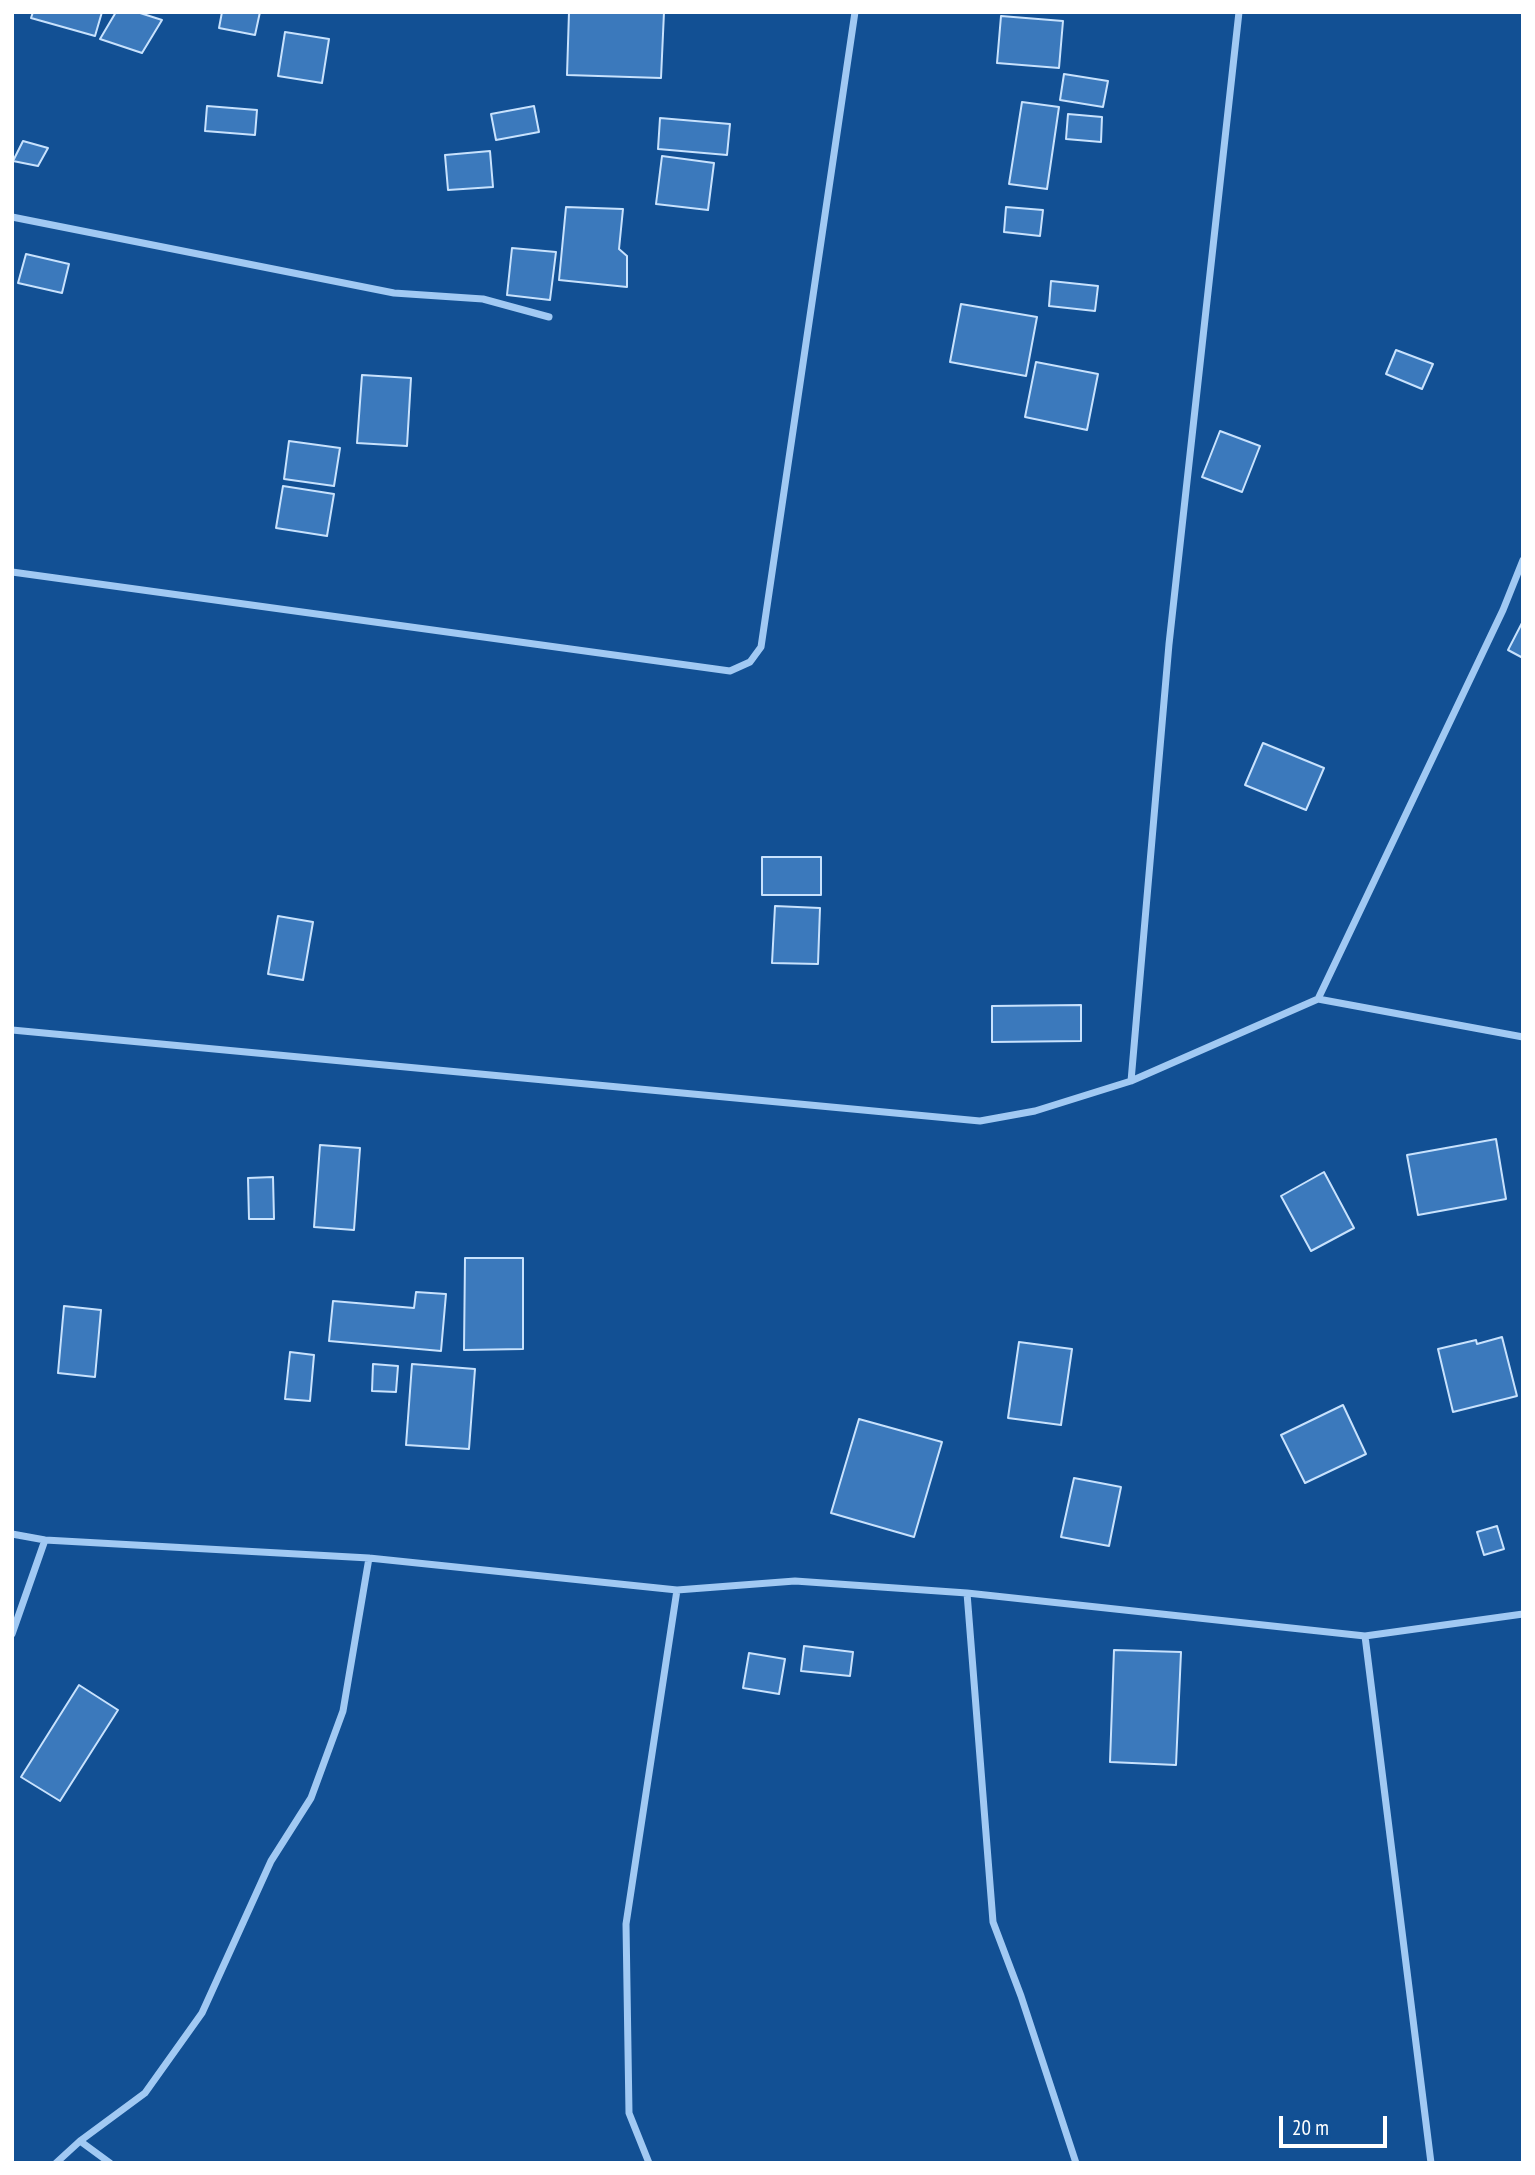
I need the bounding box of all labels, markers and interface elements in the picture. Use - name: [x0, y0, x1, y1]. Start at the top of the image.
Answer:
- scale bar: [1283, 2102, 1392, 2146]
- text: 20 m: [1292, 2114, 1329, 2141]

